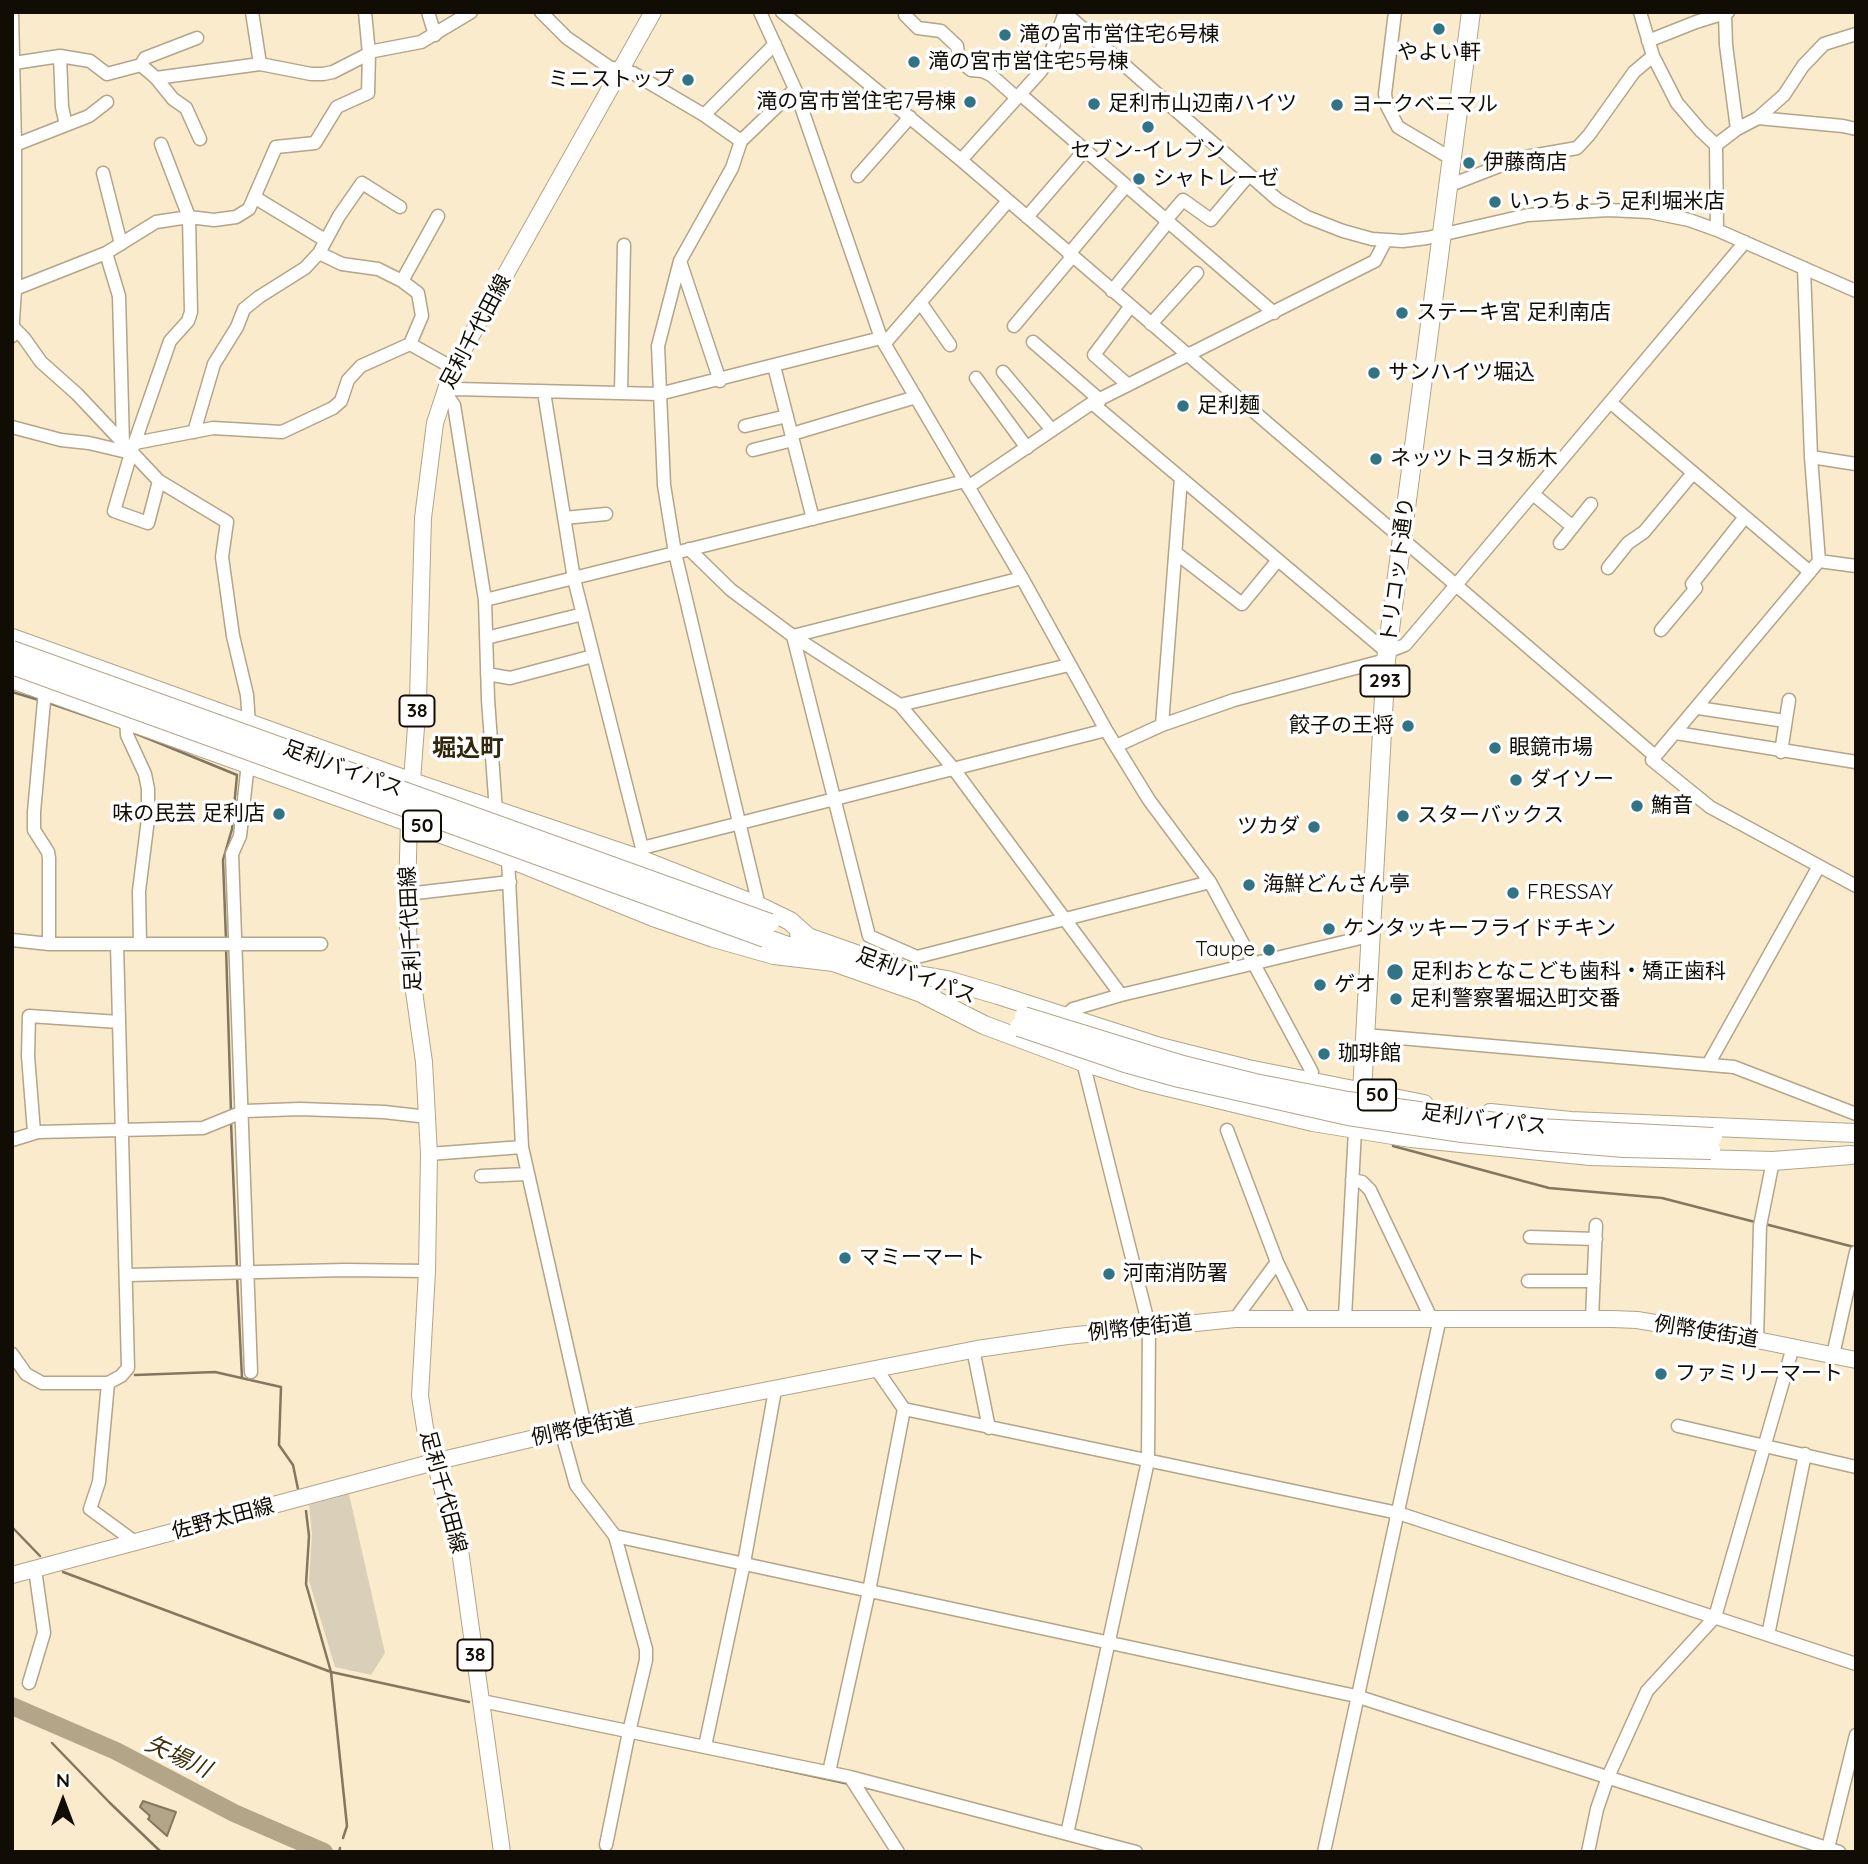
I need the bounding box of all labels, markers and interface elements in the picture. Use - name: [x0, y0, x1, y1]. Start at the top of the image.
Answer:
- marker: やよい軒: [1431, 21, 1447, 37]
- place label: 滝の宮市営住宅6号棟: [1019, 22, 1219, 48]
- marker: 滝の宮市営住宅6号棟: [997, 27, 1013, 43]
- place label: やよい軒: [1397, 40, 1481, 66]
- place label: 滝の宮市営住宅5号棟: [928, 49, 1128, 75]
- marker: 滝の宮市営住宅5号棟: [906, 54, 922, 70]
- place label: ミニストップ: [548, 67, 674, 93]
- marker: ミニストップ: [680, 72, 696, 88]
- place label: 滝の宮市営住宅7号棟: [756, 89, 956, 115]
- place label: 足利市山辺南ハイツ: [1108, 91, 1297, 117]
- place label: ヨークベニマル: [1351, 92, 1498, 118]
- marker: 滝の宮市営住宅7号棟: [962, 94, 978, 110]
- marker: 足利市山辺南ハイツ: [1086, 96, 1102, 112]
- marker: ヨークベニマル: [1329, 97, 1345, 113]
- marker: セブン-イレブン: [1140, 119, 1156, 135]
- place label: セブン-イレブン: [1070, 138, 1226, 164]
- place label: 伊藤商店: [1483, 150, 1567, 176]
- marker: 伊藤商店: [1461, 155, 1477, 171]
- place label: シャトレーゼ: [1153, 166, 1279, 192]
- marker: シャトレーゼ: [1131, 171, 1147, 187]
- place label: いっちょう 足利堀米店: [1509, 189, 1725, 215]
- marker: いっちょう 足利堀米店: [1487, 194, 1503, 210]
- street label: 足利千代田線: [435, 270, 517, 394]
- place label: ステーキ宮 足利南店: [1416, 300, 1611, 326]
- marker: ステーキ宮 足利南店: [1394, 305, 1410, 321]
- place label: サンハイツ堀込: [1388, 360, 1535, 386]
- marker: サンハイツ堀込: [1366, 365, 1382, 381]
- place label: 足利麺: [1197, 393, 1260, 419]
- marker: 足利麺: [1175, 398, 1191, 414]
- place label: ネッツトヨタ栃木: [1390, 446, 1558, 472]
- marker: ネッツトヨタ栃木: [1368, 451, 1384, 467]
- street label: トリコット通り: [1377, 496, 1419, 644]
- road number: 293: [1360, 666, 1410, 696]
- road number: 38: [400, 696, 434, 726]
- place label: 餃子の王将: [1289, 713, 1394, 739]
- marker: 餃子の王将: [1400, 718, 1416, 734]
- district label: 堀込町: [432, 735, 504, 763]
- place label: 眼鏡市場: [1509, 735, 1593, 761]
- street label: 足利バイパス: [279, 736, 407, 802]
- marker: 眼鏡市場: [1487, 740, 1503, 756]
- place label: ダイソー: [1530, 767, 1614, 793]
- marker: ダイソー: [1508, 772, 1524, 788]
- place label: 鮪音: [1651, 793, 1693, 819]
- marker: 鮪音: [1629, 798, 1645, 814]
- place label: 味の民芸 足利店: [112, 801, 265, 827]
- place label: スターバックス: [1417, 803, 1564, 829]
- marker: 味の民芸 足利店: [271, 806, 287, 822]
- marker: スターバックス: [1395, 808, 1411, 824]
- road number: 50: [403, 810, 441, 842]
- place label: ツカダ: [1237, 814, 1300, 840]
- marker: ツカダ: [1306, 819, 1322, 835]
- street label: 足利千代田線: [395, 865, 427, 993]
- place label: 海鮮どんさん亭: [1263, 872, 1410, 898]
- marker: 海鮮どんさん亭: [1241, 877, 1257, 893]
- place label: FRESSAY: [1527, 880, 1613, 906]
- marker: FRESSAY: [1505, 885, 1521, 901]
- place label: ケンタッキーフライドチキン: [1343, 916, 1616, 942]
- marker: ケンタッキーフライドチキン: [1321, 921, 1337, 937]
- place label: Taupe: [1195, 937, 1255, 963]
- marker: Taupe: [1261, 942, 1277, 958]
- street label: 足利バイパス: [852, 943, 980, 1009]
- place label: 足利おとなこども歯科・矯正歯科: [1411, 959, 1726, 985]
- marker: 足利おとなこども歯科・矯正歯科: [1385, 962, 1405, 982]
- place label: ゲオ: [1334, 972, 1376, 998]
- marker: ゲオ: [1312, 977, 1328, 993]
- place label: 足利警察署堀込町交番: [1410, 986, 1620, 1012]
- marker: 足利警察署堀込町交番: [1388, 991, 1404, 1007]
- place label: 珈琲館: [1338, 1041, 1401, 1067]
- marker: 珈琲館: [1316, 1046, 1332, 1062]
- road number: 50: [1358, 1079, 1396, 1110]
- street label: 足利バイパス: [1420, 1100, 1548, 1140]
- place label: マミーマート: [859, 1245, 985, 1271]
- marker: マミーマート: [837, 1250, 853, 1266]
- place label: 河南消防署: [1123, 1261, 1228, 1287]
- marker: 河南消防署: [1101, 1266, 1117, 1282]
- street label: 例幣使街道: [1086, 1310, 1194, 1346]
- street label: 例幣使街道: [1652, 1311, 1760, 1353]
- place label: ファミリーマート: [1675, 1361, 1843, 1387]
- marker: ファミリーマート: [1653, 1366, 1669, 1382]
- street label: 例幣使街道: [529, 1405, 637, 1451]
- street label: 足利千代田線: [415, 1428, 471, 1556]
- street label: 佐野太田線: [169, 1493, 277, 1545]
- road number: 38: [458, 1639, 492, 1670]
- water label: 矢場川: [141, 1730, 215, 1784]
- north arrow: [28, 1766, 98, 1836]
- text: N: [56, 1768, 70, 1792]

